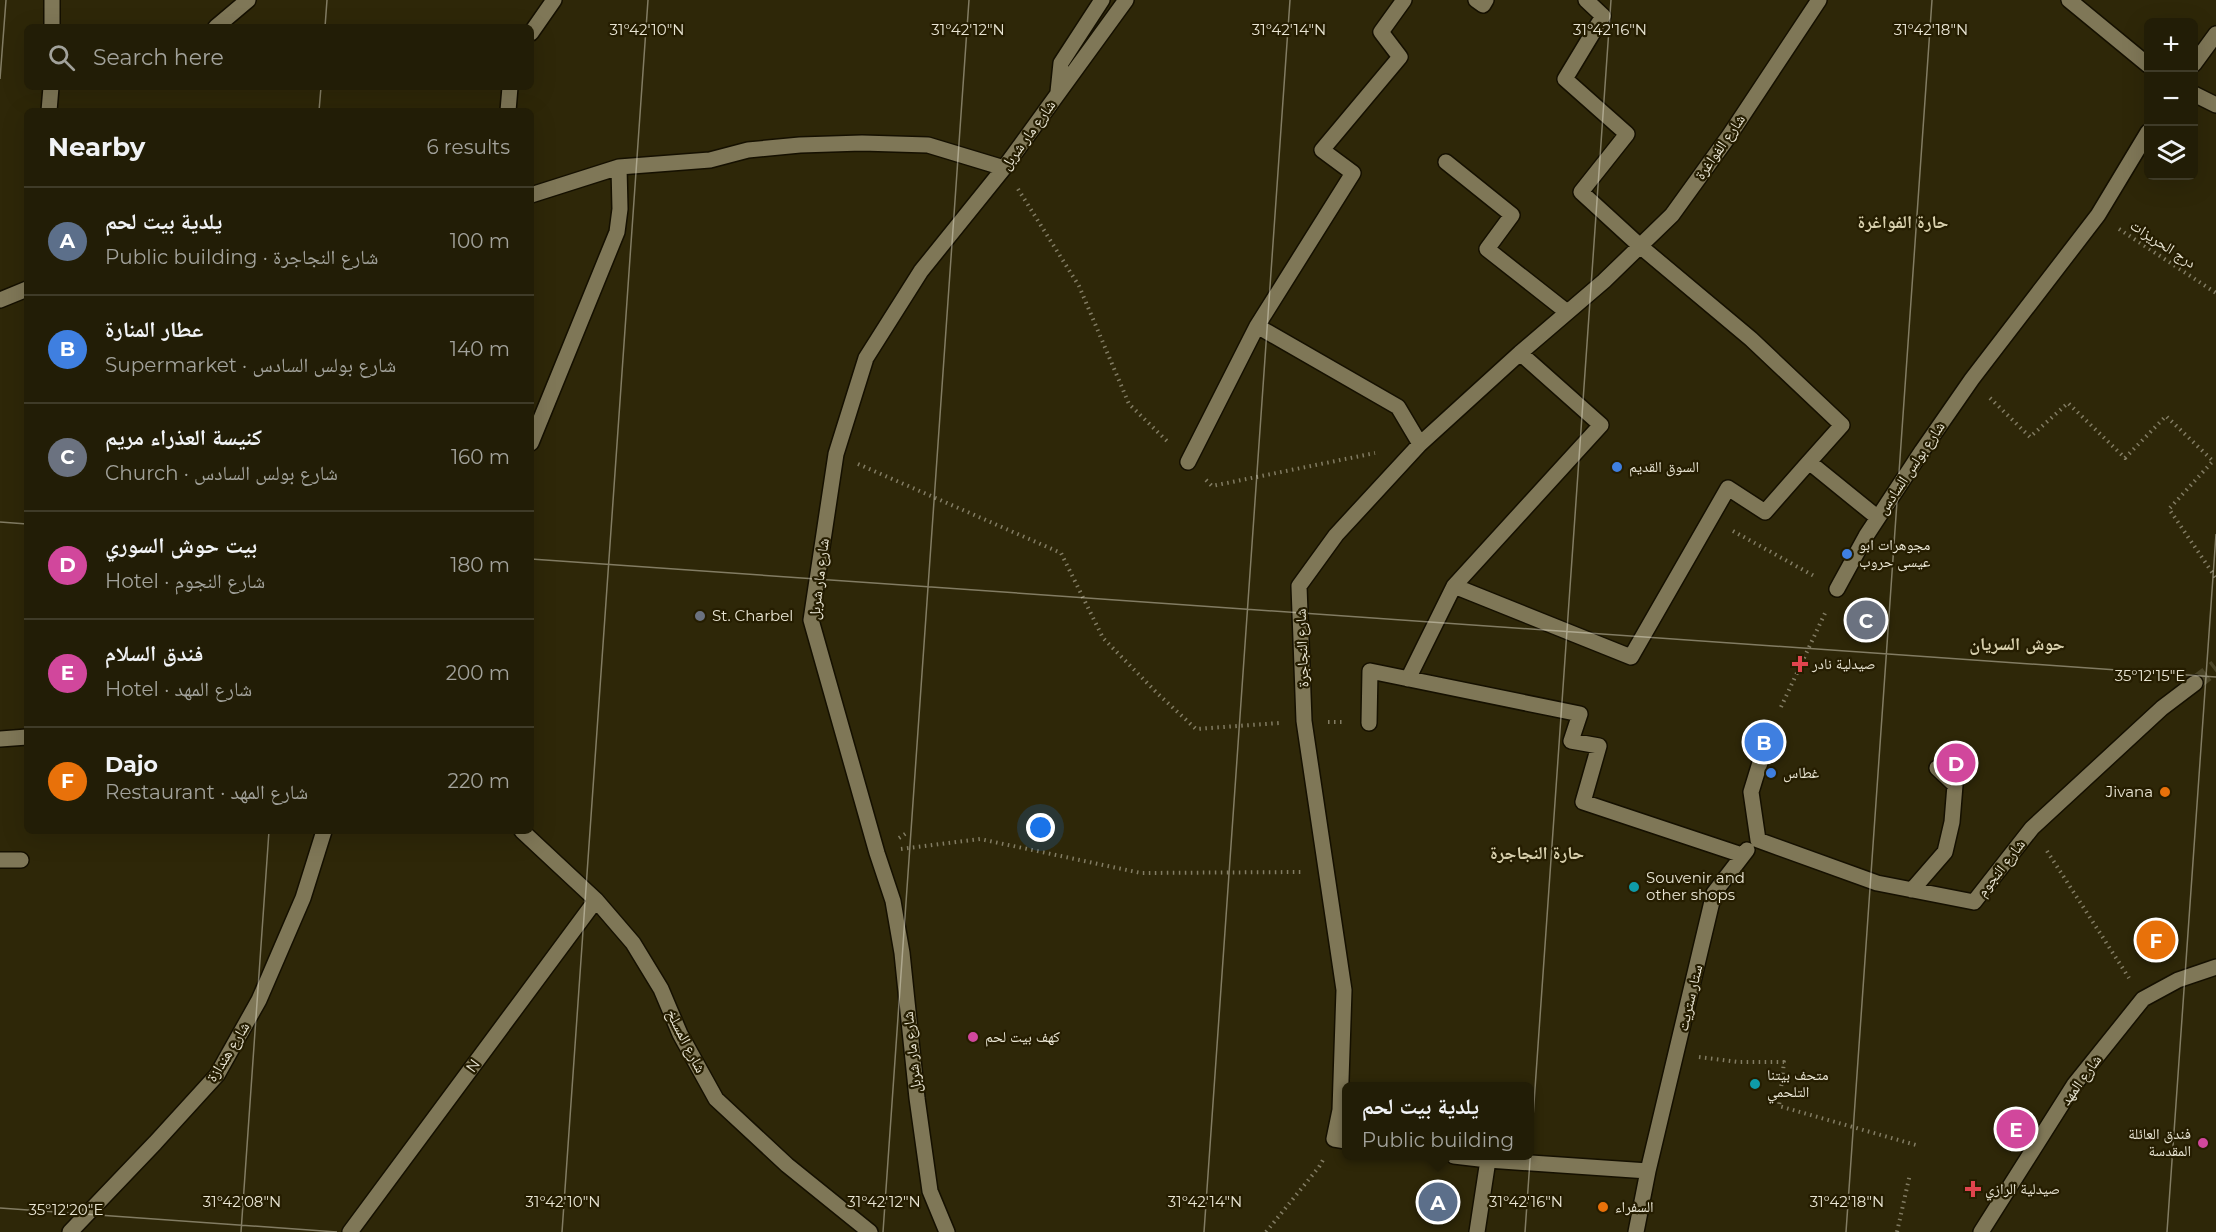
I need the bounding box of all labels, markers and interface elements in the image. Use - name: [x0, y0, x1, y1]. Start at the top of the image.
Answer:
- map controls: [2144, 18, 2198, 180]
- button: +: [2144, 18, 2198, 72]
- text: 31°42'10"N: [610, 20, 684, 39]
- text: 31°42'12"N: [931, 20, 1005, 39]
- text: 31°42'14"N: [1252, 20, 1326, 39]
- text: 31°42'16"N: [1573, 20, 1647, 39]
- text: 31°42'18"N: [1894, 20, 1968, 39]
- search box: [24, 24, 534, 90]
- icon: search: [45, 41, 78, 74]
- text: Search here: [93, 44, 224, 71]
- button: −: [2144, 72, 2198, 126]
- street label: شارع مار شربل: [996, 96, 1060, 174]
- street label: شارع الفواغرة: [1690, 110, 1750, 184]
- button: layers: [2144, 126, 2198, 180]
- text: Nearby: [48, 131, 145, 163]
- text: 6 results: [426, 135, 510, 159]
- text: يلدية بيت لحم: [105, 208, 222, 235]
- district label: حارة الفواغرة: [1858, 211, 1949, 233]
- street label: درج الحريزات: [2126, 215, 2200, 273]
- text: A: [60, 229, 75, 253]
- text: 100 m: [450, 229, 510, 253]
- text: Public building · شارع النجاجرة: [105, 245, 379, 269]
- text: عطار المنارة: [105, 316, 203, 343]
- text: B: [60, 337, 75, 361]
- text: 140 m: [450, 337, 510, 361]
- text: Supermarket · شارع بولس السادس: [105, 353, 396, 377]
- street label: شارع بولس السادس: [1873, 418, 1950, 518]
- text: كنيسة العذراء مريم: [105, 424, 262, 451]
- text: C: [60, 445, 75, 469]
- text: 160 m: [451, 445, 510, 469]
- place label: السوق القديم: [1629, 457, 1699, 477]
- marker: السوق القديم: [1610, 460, 1624, 474]
- text: Church · شارع بولس السادس: [105, 461, 338, 485]
- text: بيت حوش السوري: [105, 532, 257, 559]
- place label: مجوهرات ابو عيسى حروب: [1859, 535, 1931, 572]
- street label: شارع مار شربل: [804, 537, 834, 621]
- marker: مجوهرات ابو عيسى حروب: [1840, 547, 1854, 561]
- text: D: [59, 553, 76, 577]
- text: 180 m: [450, 553, 510, 577]
- text: Hotel · شارع النجوم: [105, 569, 265, 593]
- pin: C: [1846, 598, 1886, 642]
- place label: St. Charbel: [712, 606, 793, 625]
- street label: شارع النجاجرة: [1291, 608, 1313, 688]
- marker: St. Charbel: [693, 609, 707, 623]
- district label: حوش السريان: [1969, 633, 2065, 655]
- text: فندق السلام: [105, 640, 203, 667]
- place label: صيدلية نادر: [1811, 654, 1876, 673]
- marker: صيدلية نادر: [1793, 657, 1807, 671]
- text: E: [61, 661, 74, 685]
- text: 200 m: [446, 661, 510, 685]
- text: 35°12'15"E: [2115, 666, 2185, 685]
- text: Hotel · شارع المهد: [105, 677, 252, 701]
- pin: B: [1744, 720, 1784, 764]
- pin: D: [1936, 740, 1976, 786]
- text: Dajo: [105, 751, 158, 778]
- place label: غطاس: [1783, 763, 1819, 783]
- marker: غطاس: [1764, 766, 1778, 780]
- text: F: [61, 769, 74, 793]
- text: 220 m: [448, 769, 510, 793]
- text: Restaurant · شارع المهد: [105, 780, 308, 804]
- place label: Jivana: [2105, 782, 2153, 801]
- marker: Jivana: [2158, 785, 2172, 799]
- your location: [1026, 813, 1055, 842]
- street label: شارع النجوم: [1972, 835, 2030, 901]
- district label: حارة النجاجرة: [1490, 842, 1584, 864]
- place label: Souvenir and other shops: [1646, 868, 1745, 904]
- marker: Souvenir and other shops: [1627, 880, 1641, 894]
- pin: F: [2136, 918, 2176, 962]
- street label: ستار ستريت: [1673, 963, 1706, 1033]
- street label: شارع المسلخ: [661, 1006, 711, 1076]
- street label: شارع مار شربل: [898, 1010, 926, 1094]
- street label: شارع هندازة: [202, 1018, 254, 1086]
- place label: كهف بيت لحم: [985, 1027, 1060, 1047]
- marker: كهف بيت لحم: [966, 1030, 980, 1044]
- street label: شارع المهد: [2056, 1050, 2106, 1109]
- street label: N: [461, 1055, 484, 1076]
- place label: متحف بيتنا التلحمي: [1767, 1065, 1829, 1104]
- marker: متحف بيتنا التلحمي: [1748, 1077, 1762, 1091]
- popup: [1342, 1082, 1534, 1160]
- text: يلدية بيت لحم: [1362, 1093, 1479, 1120]
- pin: E: [1996, 1106, 2036, 1152]
- place label: فندق العائلة المقدسة: [2128, 1124, 2191, 1160]
- text: Public building: [1362, 1128, 1514, 1152]
- marker: فندق العائلة المقدسة: [2196, 1136, 2210, 1150]
- place label: صيدلية الرازي: [1985, 1179, 2060, 1201]
- pin: A: [1418, 1180, 1458, 1224]
- marker: صيدلية الرازي: [1966, 1182, 1980, 1196]
- text: 31°42'08"N: [203, 1192, 281, 1211]
- text: 31°42'10"N: [526, 1192, 600, 1211]
- text: 31°42'12"N: [847, 1192, 921, 1211]
- text: 31°42'14"N: [1168, 1192, 1242, 1211]
- text: 31°42'16"N: [1489, 1192, 1563, 1211]
- text: 31°42'18"N: [1810, 1192, 1884, 1211]
- place label: السفراء: [1615, 1197, 1654, 1216]
- text: 35°12'20"E: [29, 1200, 104, 1219]
- marker: السفراء: [1596, 1200, 1610, 1214]

